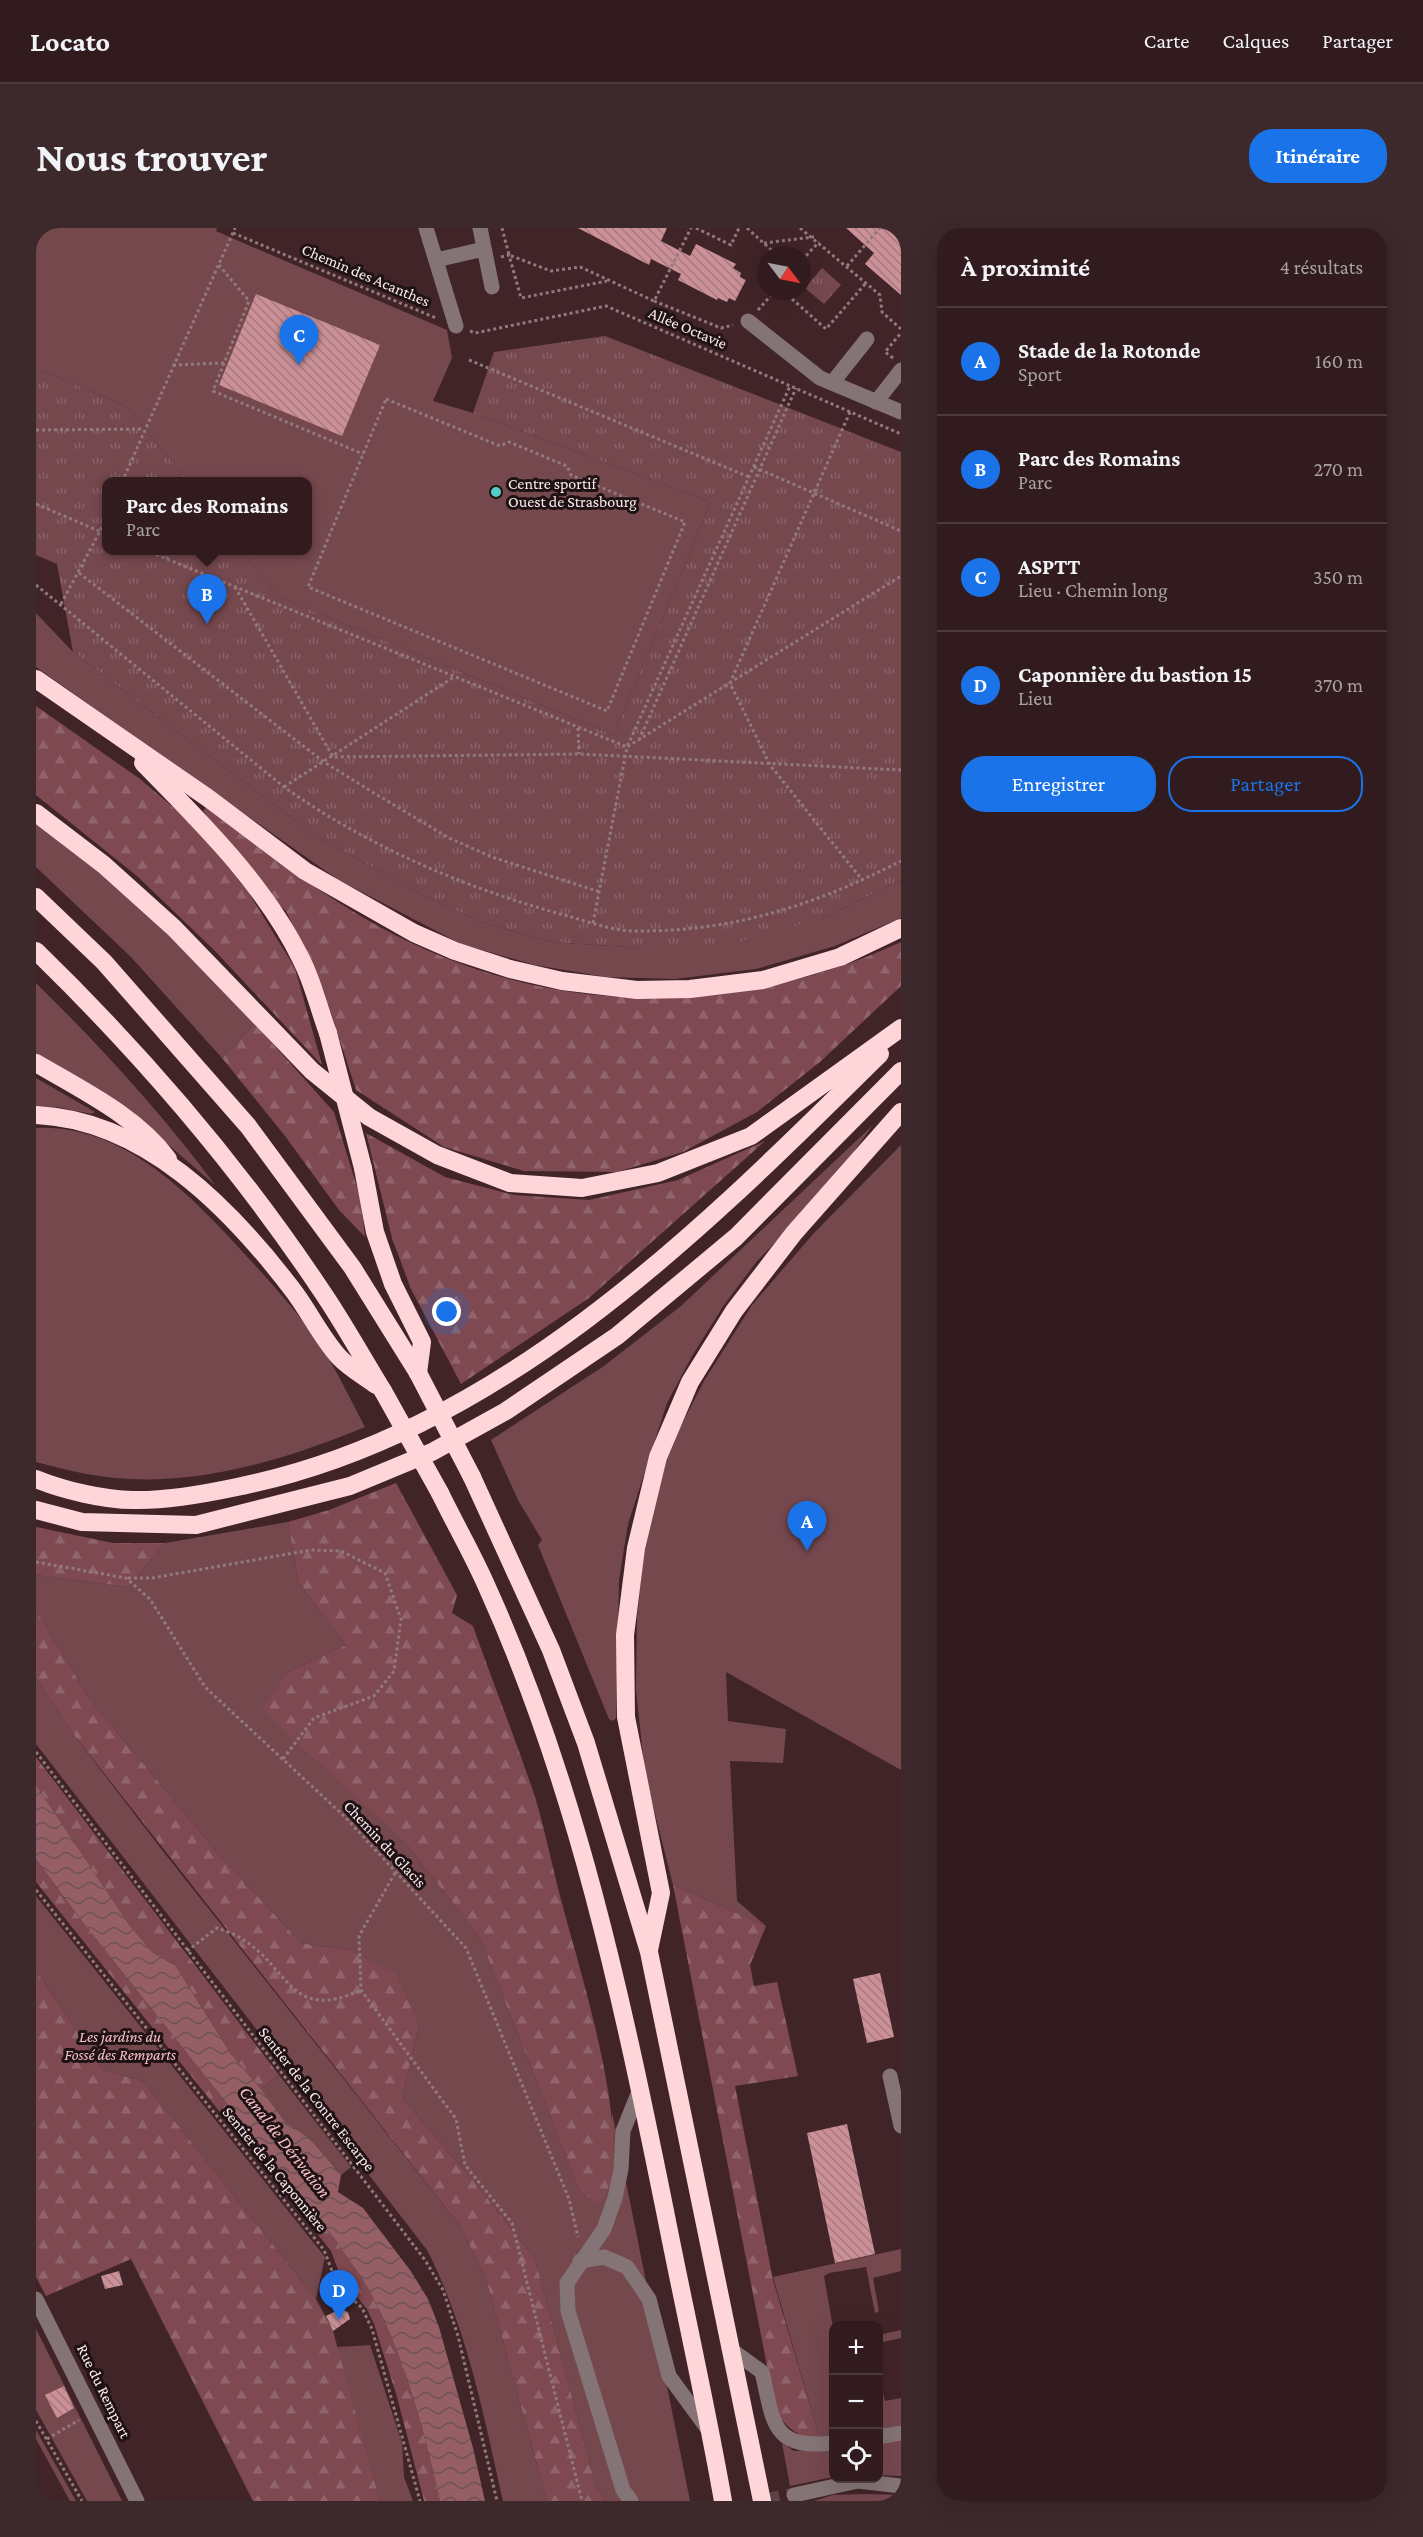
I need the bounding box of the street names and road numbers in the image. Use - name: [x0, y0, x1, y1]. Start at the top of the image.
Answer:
- street label: Chemin des Acanthes: [299, 240, 433, 310]
- street label: Allée Octavie: [646, 304, 730, 352]
- street label: Chemin du Glacis: [340, 1797, 430, 1891]
- street label: Sentier de la Contre Escarpe: [255, 2024, 379, 2175]
- street label: Sentier de la Caponnière: [219, 2103, 330, 2235]
- street label: Rue du Rempart: [73, 2341, 134, 2442]

